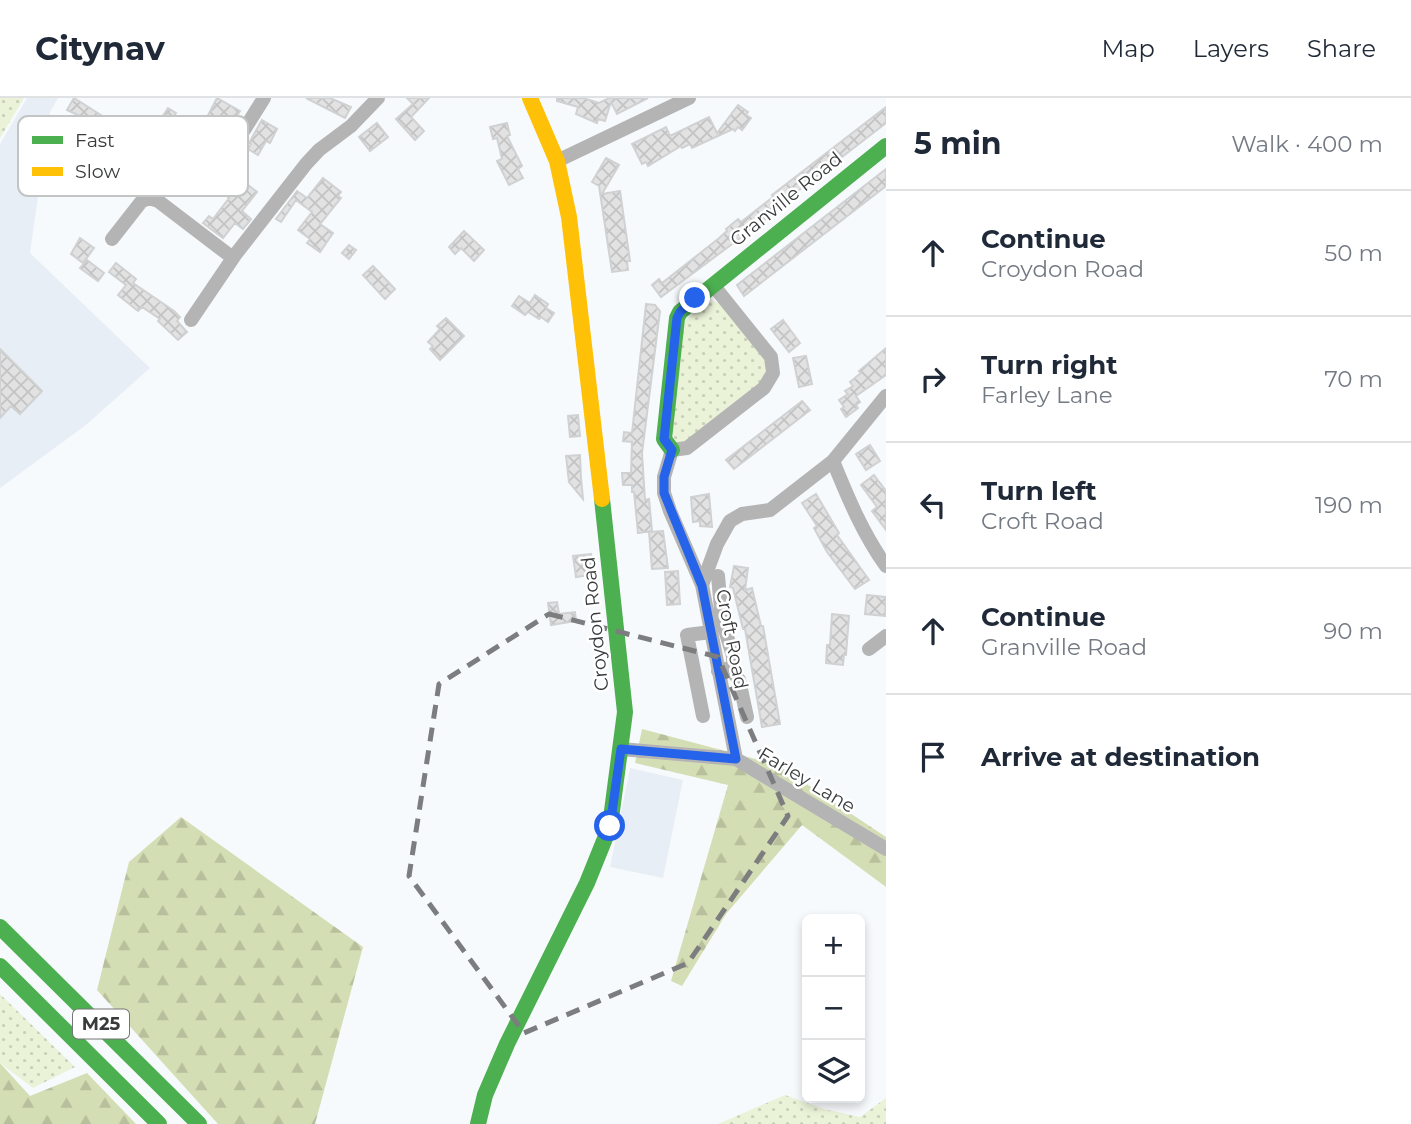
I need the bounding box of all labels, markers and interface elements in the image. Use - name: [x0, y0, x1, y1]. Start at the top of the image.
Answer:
- text: Citynav: [35, 28, 165, 68]
- text: Map: [1101, 34, 1155, 63]
- text: Layers: [1193, 34, 1269, 63]
- text: Share: [1307, 34, 1376, 63]
- legend: [18, 116, 248, 196]
- text: 5 min: [914, 125, 1002, 162]
- text: Fast: [75, 129, 115, 152]
- text: Walk · 400 m: [1231, 130, 1383, 158]
- street label: Granville Road: [725, 147, 847, 251]
- text: Slow: [75, 160, 120, 183]
- text: Continue: [981, 223, 1106, 255]
- icon: ahead: [914, 234, 952, 272]
- text: 50 m: [1324, 239, 1383, 267]
- text: Croydon Road: [981, 255, 1144, 283]
- route end: [679, 282, 710, 313]
- text: Turn right: [981, 349, 1117, 381]
- icon: right: [914, 360, 952, 398]
- text: 70 m: [1324, 365, 1383, 393]
- text: Farley Lane: [981, 381, 1113, 409]
- text: Turn left: [981, 475, 1097, 507]
- icon: left: [914, 486, 952, 524]
- text: 190 m: [1315, 491, 1383, 519]
- text: Croft Road: [981, 507, 1104, 535]
- street label: Croydon Road: [577, 556, 613, 692]
- street label: Croft Road: [711, 587, 753, 691]
- text: Continue: [981, 601, 1106, 633]
- icon: ahead: [914, 612, 952, 650]
- text: 90 m: [1323, 617, 1383, 645]
- text: Granville Road: [981, 633, 1147, 661]
- icon: arrive: [914, 738, 952, 776]
- text: Arrive at destination: [981, 741, 1260, 773]
- street label: Farley Lane: [754, 742, 860, 818]
- route start: [594, 810, 625, 841]
- map controls: [802, 914, 865, 1103]
- button: +: [802, 914, 865, 977]
- button: −: [802, 977, 865, 1040]
- road number: M25: [73, 1009, 129, 1038]
- button: layers: [802, 1040, 865, 1103]

